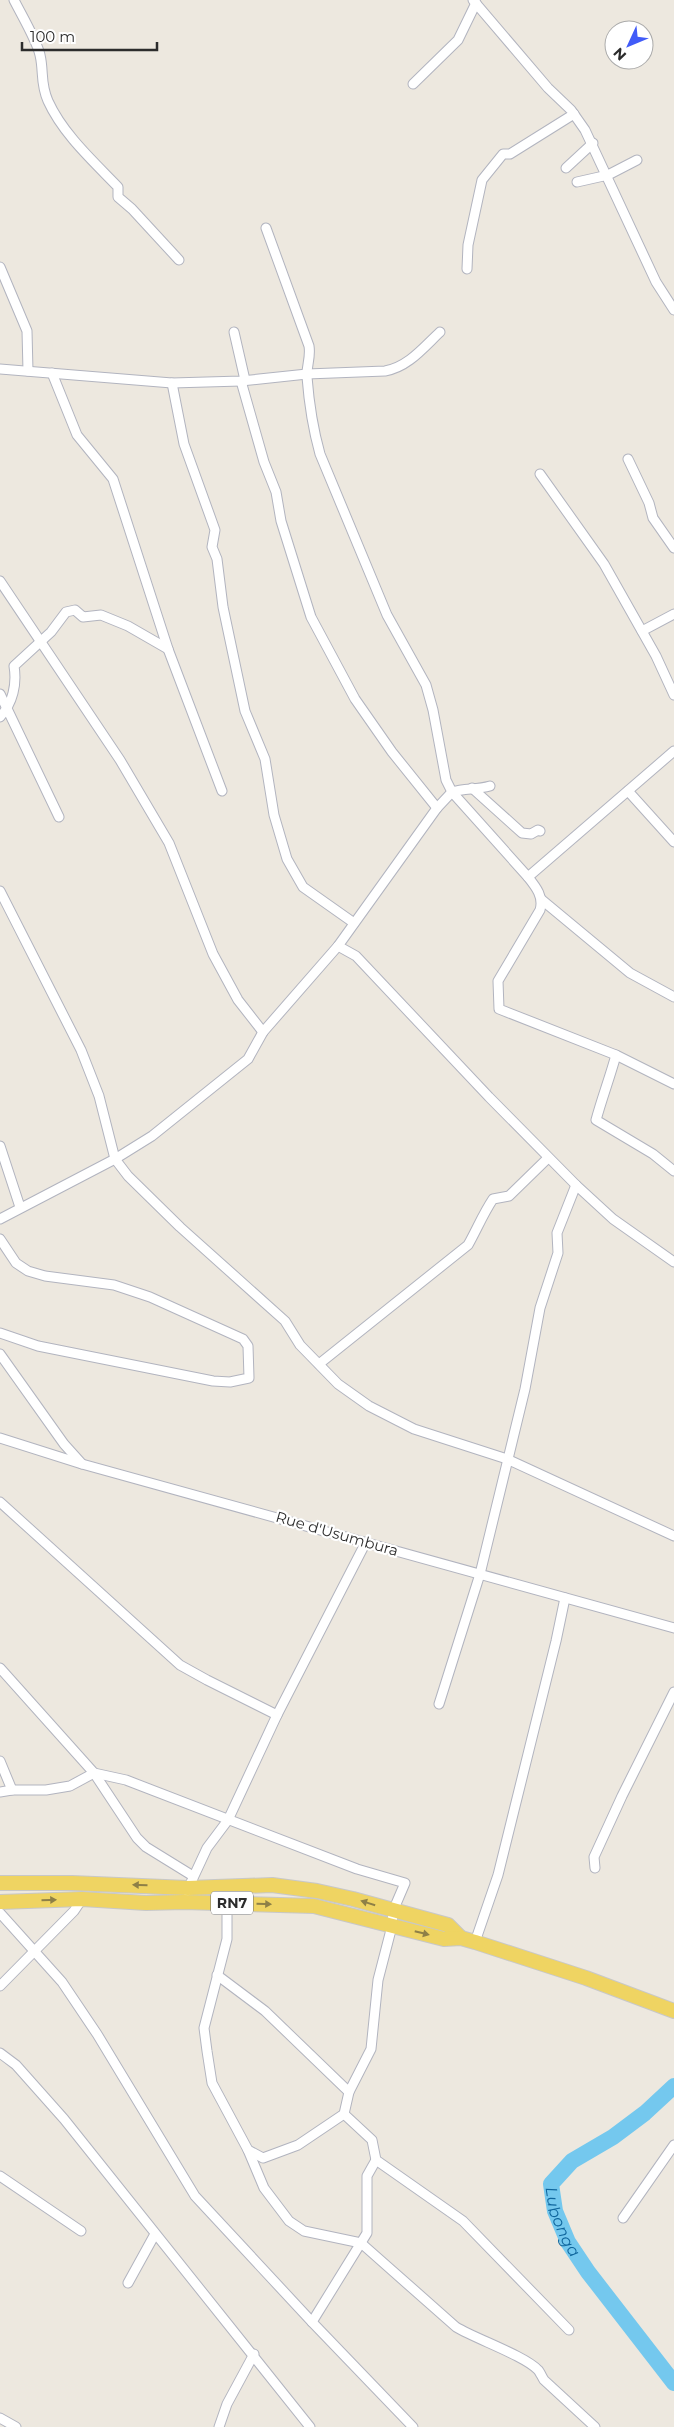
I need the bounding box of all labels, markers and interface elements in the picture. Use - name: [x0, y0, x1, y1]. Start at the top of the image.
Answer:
- scale bar: [22, 20, 158, 52]
- north arrow: [604, 20, 654, 70]
- text: 100 m: [30, 27, 75, 46]
- text: N: [609, 44, 630, 64]
- street label: Rue d'Usumbura: [274, 1507, 401, 1560]
- one-way arrow: [131, 1881, 147, 1889]
- road number: RN7: [211, 1892, 253, 1915]
- one-way arrow: [41, 1896, 57, 1904]
- one-way arrow: [360, 1899, 375, 1907]
- one-way arrow: [256, 1900, 272, 1908]
- one-way arrow: [415, 1930, 430, 1938]
- water label: Lubonga: [542, 2186, 584, 2261]

